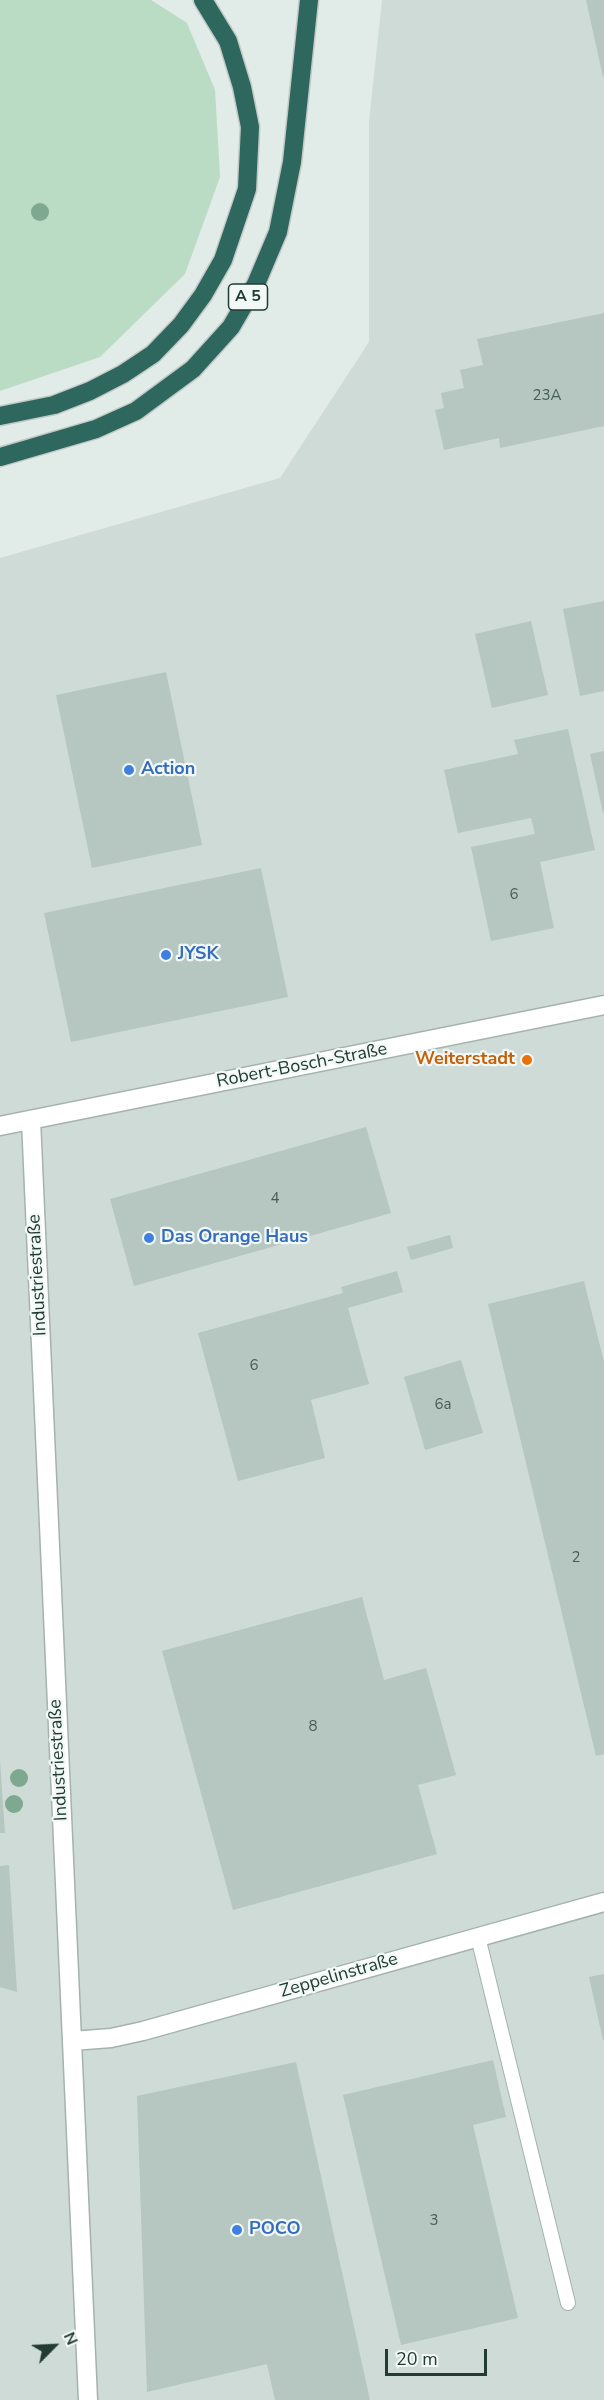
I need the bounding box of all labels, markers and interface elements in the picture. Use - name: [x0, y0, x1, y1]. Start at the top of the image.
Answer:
- road number: A 5: [228, 284, 268, 310]
- house number: 23A: [533, 387, 561, 405]
- place label: Action: [141, 759, 195, 781]
- marker: Action: [122, 763, 136, 777]
- house number: 6: [510, 886, 518, 904]
- place label: JYSK: [178, 944, 218, 966]
- marker: JYSK: [159, 948, 173, 962]
- street label: Robert-Bosch-Straße: [215, 1039, 389, 1093]
- place label: Weiterstadt: [415, 1049, 515, 1071]
- marker: Weiterstadt: [520, 1053, 534, 1067]
- house number: 4: [271, 1190, 279, 1208]
- street label: Industriestraße: [24, 1214, 52, 1336]
- place label: Das Orange Haus: [161, 1227, 308, 1249]
- marker: Das Orange Haus: [142, 1231, 156, 1245]
- house number: 6: [250, 1357, 258, 1375]
- house number: 6a: [435, 1396, 451, 1414]
- house number: 2: [572, 1549, 580, 1567]
- street label: Industriestraße: [45, 1699, 73, 1821]
- house number: 8: [309, 1718, 317, 1736]
- street label: Zeppelinstraße: [278, 1949, 400, 2003]
- house number: 3: [430, 2212, 438, 2230]
- place label: POCO: [249, 2219, 301, 2241]
- marker: POCO: [230, 2223, 244, 2237]
- north arrow: [24, 2316, 84, 2376]
- text: N: [58, 2329, 83, 2349]
- scale bar: [388, 2337, 490, 2375]
- text: 20 m: [396, 2347, 438, 2371]

